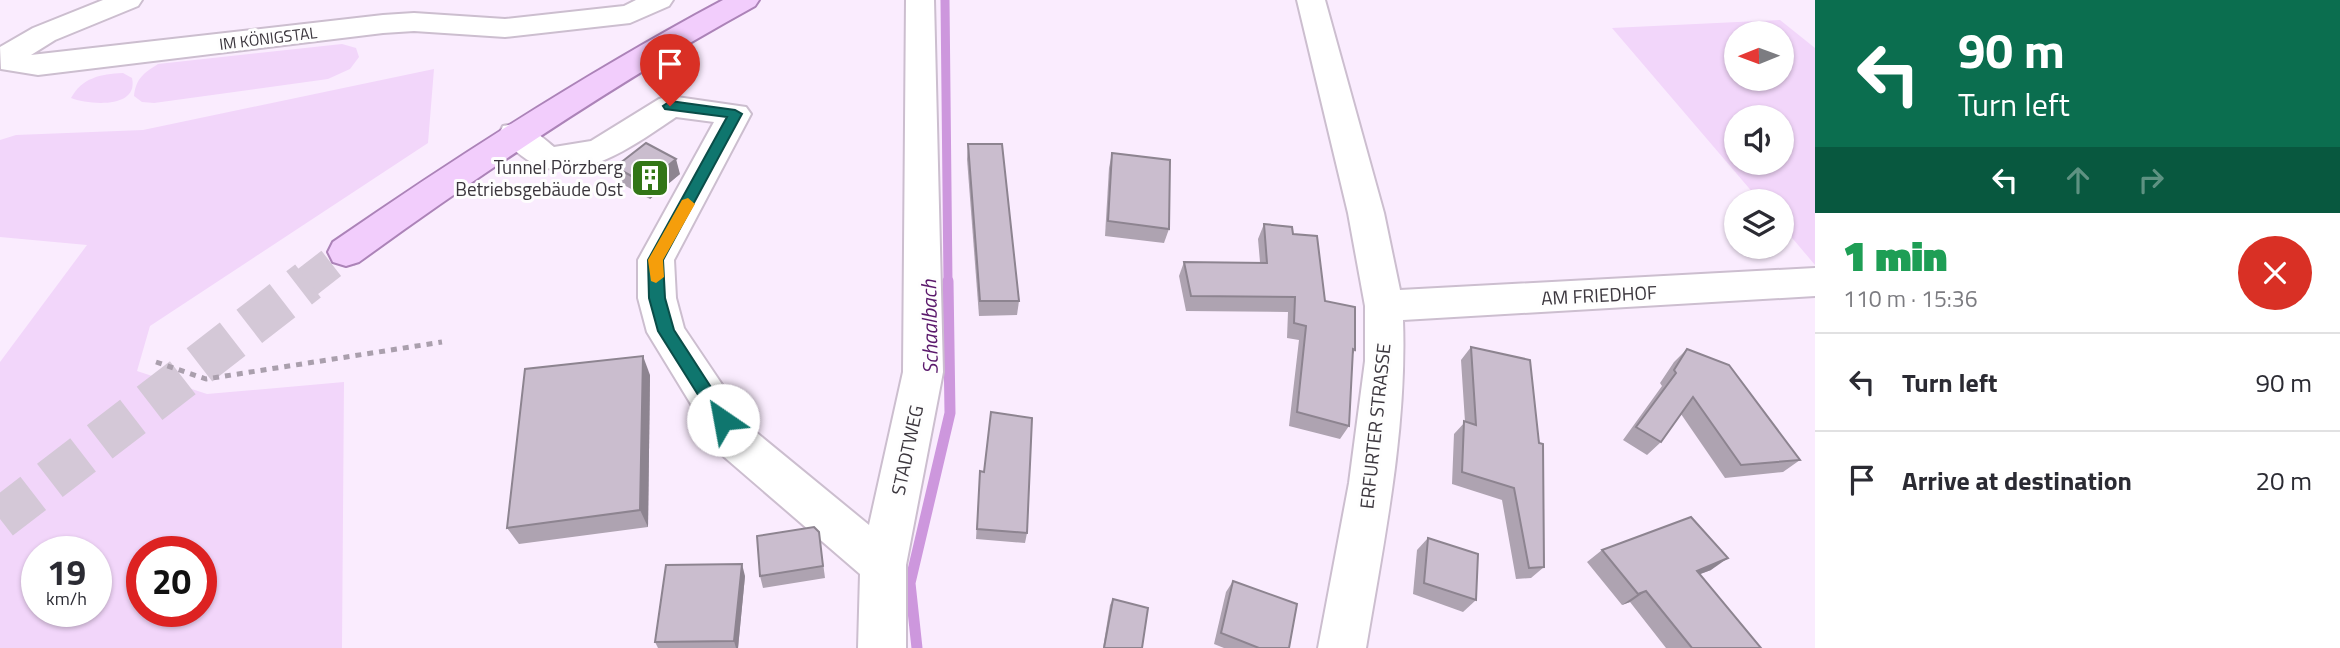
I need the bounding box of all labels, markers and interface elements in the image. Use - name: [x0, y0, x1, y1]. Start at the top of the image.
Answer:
- text: 90 m: [1958, 12, 2065, 87]
- street label: IM KÖNIGSTAL: [218, 20, 319, 56]
- north arrow: [1724, 21, 1794, 91]
- map controls: [1724, 21, 1794, 259]
- icon: left: [1843, 28, 1934, 119]
- pin: [640, 34, 700, 106]
- icon: arrive: [651, 45, 689, 83]
- text: Turn left: [1958, 80, 2070, 128]
- button: sound: [1724, 105, 1794, 175]
- place label: Tunnel Pörzberg Betriebsgebäude Ost: [455, 152, 623, 203]
- building icon: Tunnel Pörzberg Betriebsgebäude Ost: [629, 157, 671, 199]
- icon: left: [1986, 161, 2024, 199]
- icon: ahead: [2059, 161, 2097, 199]
- icon: right: [2132, 161, 2170, 199]
- button: layers: [1724, 189, 1794, 259]
- text: 1 min: [1843, 223, 1947, 287]
- button: close: [2238, 236, 2312, 310]
- street label: AM FRIEDHOF: [1540, 277, 1658, 312]
- water label: Schaalbach: [912, 279, 946, 375]
- text: 110 m · 15:36: [1843, 281, 1978, 316]
- street label: ERFURTER STRASSE: [1351, 342, 1398, 510]
- icon: left: [1843, 363, 1881, 401]
- text: Turn left: [1902, 363, 1997, 402]
- text: 90 m: [2255, 363, 2312, 402]
- position arrow: [686, 383, 760, 457]
- street label: STADTWEG: [883, 402, 930, 498]
- icon: arrive: [1843, 461, 1881, 499]
- text: Arrive at destination: [1902, 461, 2132, 500]
- text: 20 m: [2255, 461, 2312, 500]
- speed limit sign: 20: [126, 536, 217, 627]
- text: 19: [47, 545, 86, 599]
- text: km/h: [46, 585, 87, 612]

